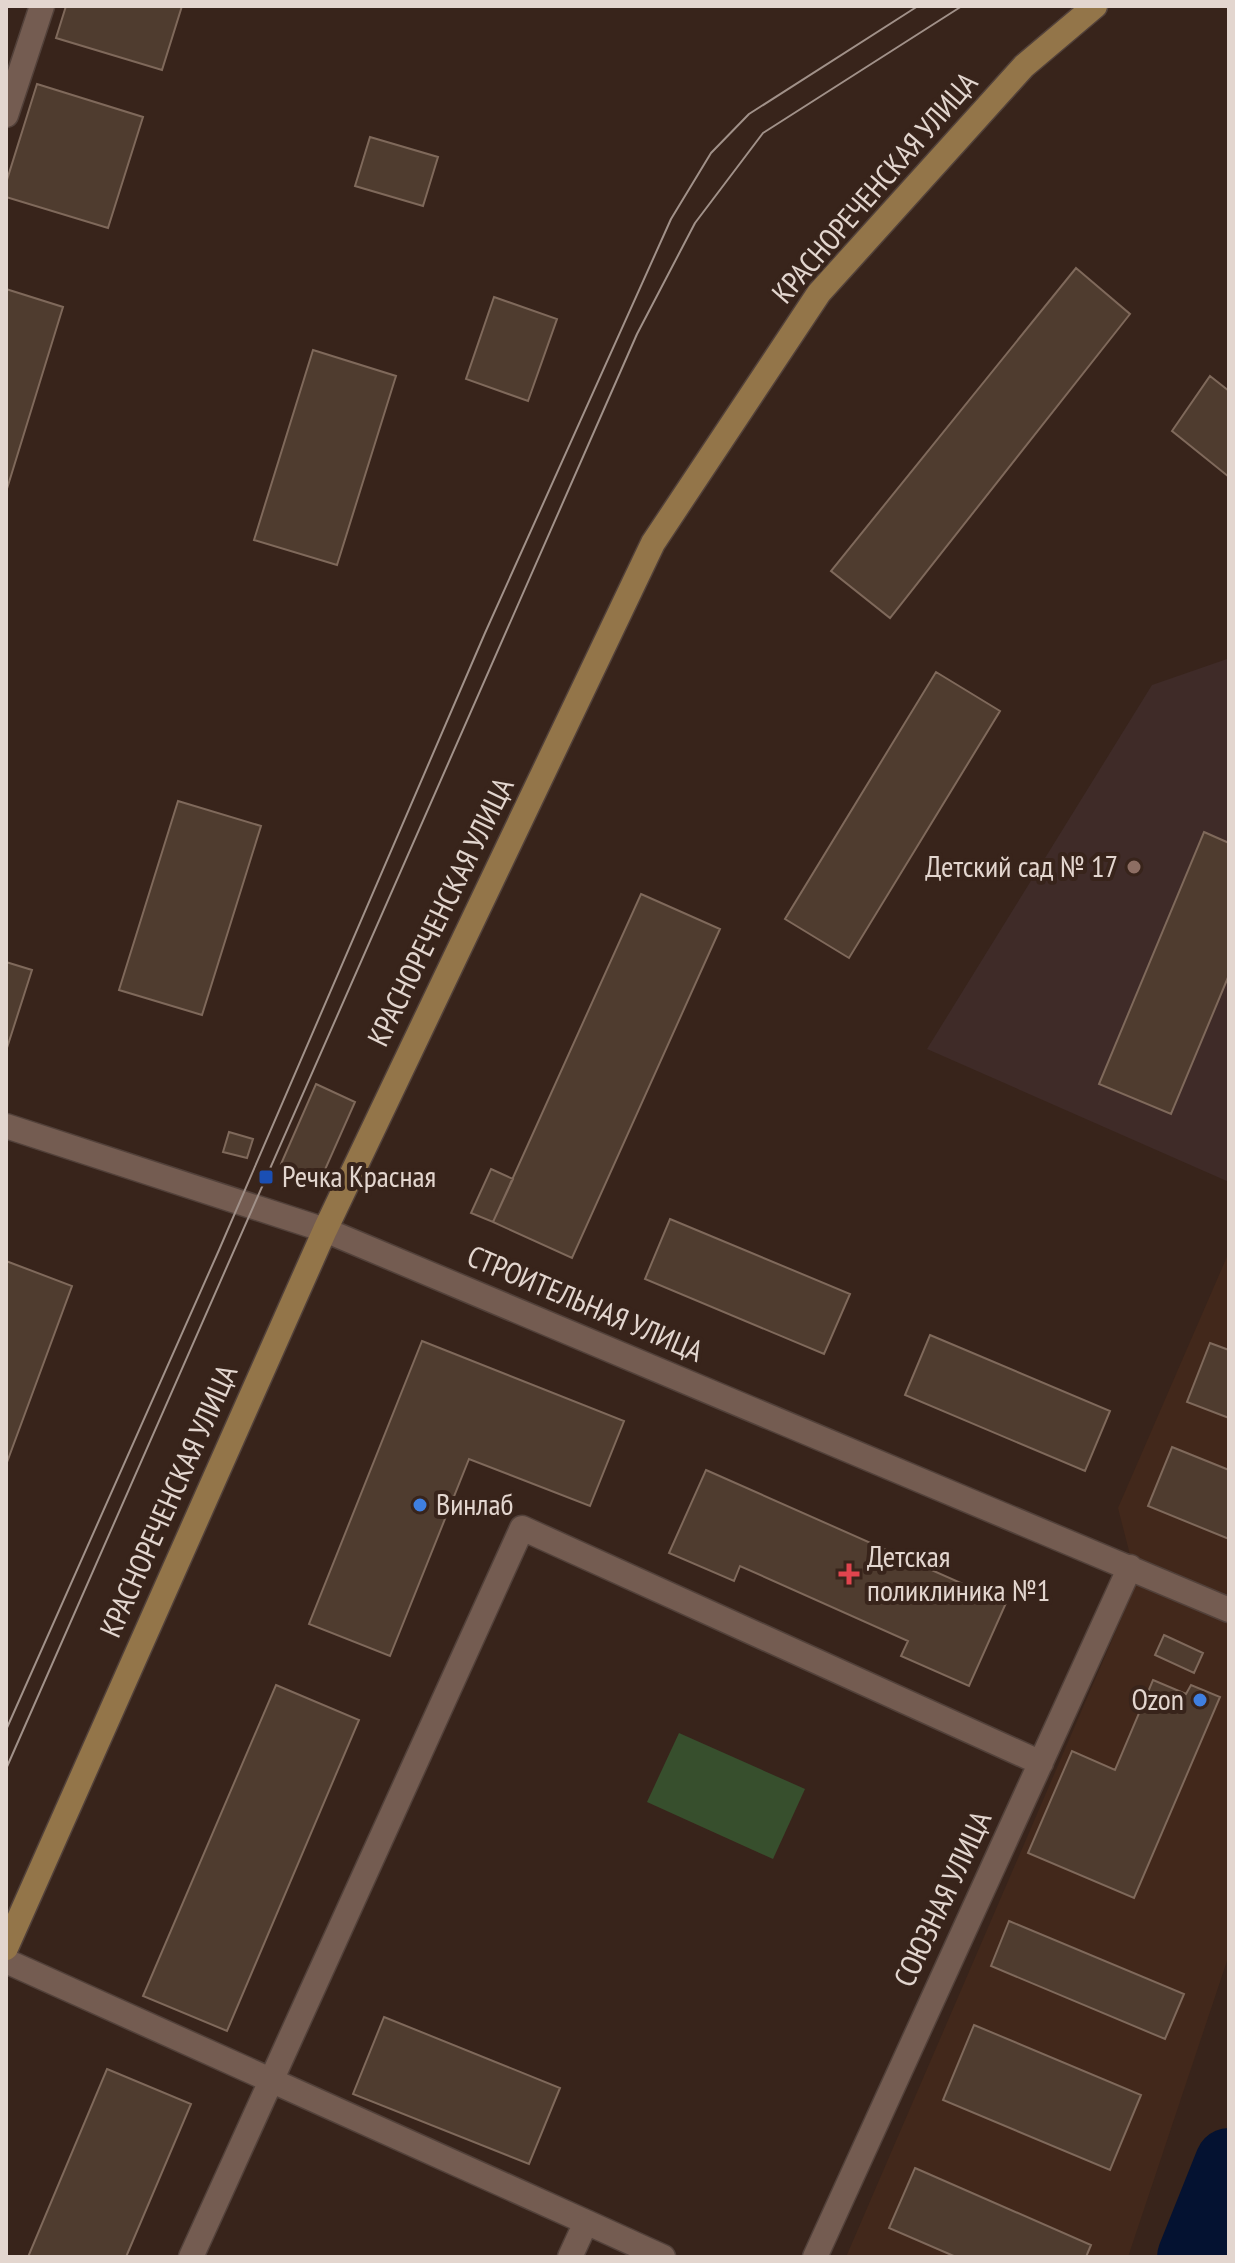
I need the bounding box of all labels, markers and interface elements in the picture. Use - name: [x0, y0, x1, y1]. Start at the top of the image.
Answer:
- street label: КРАСНОРЕЧЕНСКАЯ УЛИЦА: [763, 63, 986, 311]
- street label: КРАСНОРЕЧЕНСКАЯ УЛИЦА: [358, 770, 522, 1052]
- place label: Детский сад № 17: [925, 846, 1118, 885]
- marker: Детский сад № 17: [1125, 858, 1143, 876]
- place label: Речка Красная: [282, 1156, 436, 1195]
- marker: Речка Красная: [257, 1168, 275, 1186]
- street label: СТРОИТЕЛЬНАЯ УЛИЦА: [462, 1235, 710, 1370]
- street label: КРАСНОРЕЧЕНСКАЯ УЛИЦА: [90, 1357, 246, 1643]
- place label: Винлаб: [436, 1484, 514, 1523]
- marker: Винлаб: [411, 1496, 429, 1514]
- place label: Детская поликлиника №1: [867, 1536, 1050, 1609]
- marker: Детская поликлиника №1: [838, 1563, 860, 1585]
- place label: Ozon: [1131, 1679, 1184, 1718]
- marker: Ozon: [1191, 1691, 1209, 1709]
- street label: СОЮЗНАЯ УЛИЦА: [884, 1804, 1000, 1992]

